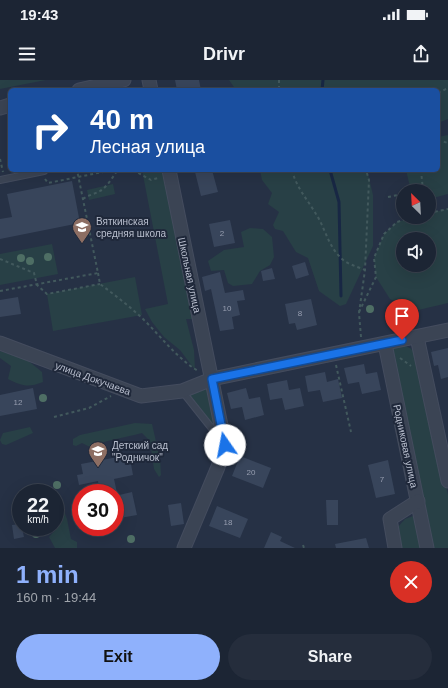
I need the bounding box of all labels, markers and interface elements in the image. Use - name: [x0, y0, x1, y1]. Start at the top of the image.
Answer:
- text: 19:43: [20, 6, 58, 23]
- icon: menu: [16, 43, 38, 65]
- icon: share: [410, 43, 432, 65]
- text: Drivr: [203, 44, 245, 64]
- icon: right: [24, 104, 76, 156]
- text: 40 m: [90, 104, 154, 135]
- text: Лесная улица: [90, 137, 205, 157]
- north arrow: [396, 184, 436, 224]
- map controls: [396, 184, 436, 272]
- school or university icon: Вяткинская средняя школа: [71, 216, 93, 244]
- place label: Вяткинская средняя школа: [96, 216, 167, 239]
- house number: 2: [220, 229, 225, 238]
- button: sound: [396, 232, 436, 272]
- street label: Школьная улица: [176, 236, 203, 314]
- pin: [385, 299, 419, 340]
- house number: 10: [223, 304, 232, 313]
- icon: arrive: [391, 305, 413, 327]
- house number: 8: [298, 309, 303, 318]
- street label: улица Докучаева: [54, 360, 132, 397]
- house number: 12: [14, 398, 23, 407]
- street label: Родниковая улица: [391, 403, 420, 489]
- position arrow: [204, 424, 246, 466]
- school or university icon: Детский сад "Родничок": [87, 440, 109, 468]
- place label: Детский сад "Родничок": [112, 440, 168, 463]
- house number: 20: [247, 468, 256, 477]
- house number: 7: [380, 475, 385, 484]
- speed limit sign: 30: [72, 484, 124, 536]
- text: 22: [27, 494, 49, 516]
- text: km/h: [27, 514, 49, 525]
- house number: 18: [224, 518, 233, 527]
- text: 1 min: [16, 561, 79, 588]
- button: close: [390, 561, 432, 603]
- text: 160 m · 19:44: [16, 590, 96, 605]
- button: Exit: [16, 634, 220, 680]
- button: Share: [228, 634, 432, 680]

